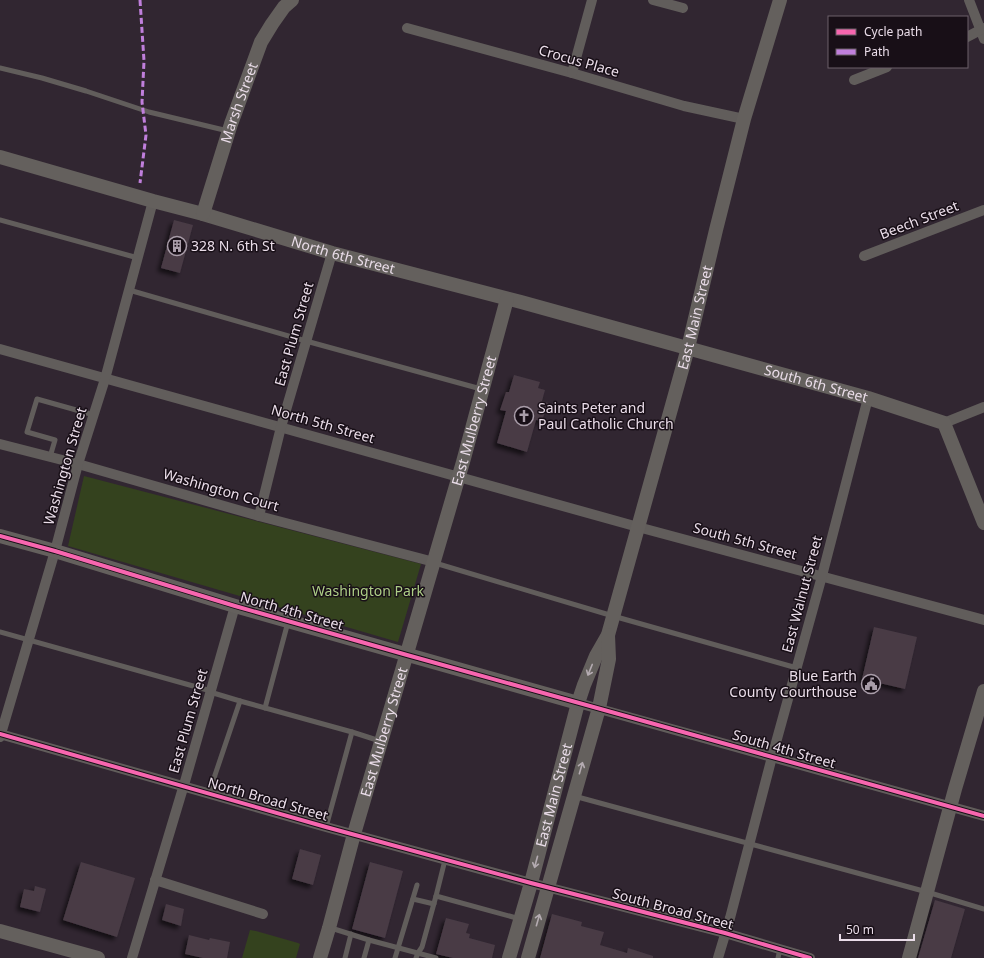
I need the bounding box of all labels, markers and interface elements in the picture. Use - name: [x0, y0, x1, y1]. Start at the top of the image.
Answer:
- legend: [828, 16, 968, 68]
- text: Cycle path: [864, 23, 922, 40]
- street label: Crocus Place: [537, 40, 622, 81]
- text: Path: [864, 43, 890, 60]
- street label: Marsh Street: [216, 60, 262, 145]
- street label: Beech Street: [877, 196, 961, 243]
- street label: North 6th Street: [289, 231, 397, 278]
- building icon: 328 N. 6th St: [166, 235, 188, 257]
- place label: 328 N. 6th St: [191, 236, 275, 255]
- street label: East Main Street: [672, 263, 716, 372]
- street label: East Plum Street: [270, 280, 317, 388]
- street label: East Mulberry Street: [447, 353, 500, 488]
- street label: South 6th Street: [762, 360, 870, 407]
- place label: Saints Peter and Paul Catholic Church: [538, 398, 674, 433]
- street label: North 5th Street: [269, 400, 377, 447]
- street label: Washington Street: [39, 405, 90, 527]
- church icon: Saints Peter and Paul Catholic Church: [513, 405, 535, 427]
- street label: Washington Court: [161, 464, 281, 515]
- street label: South 5th Street: [691, 518, 799, 563]
- street label: East Walnut Street: [777, 533, 826, 654]
- park label: Washington Park: [312, 581, 425, 600]
- street label: North 4th Street: [238, 587, 346, 634]
- one-way arrow: [586, 663, 594, 675]
- street label: East Mulberry Street: [355, 665, 411, 799]
- place label: Blue Earth County Courthouse: [729, 666, 857, 701]
- street label: East Plum Street: [164, 667, 211, 775]
- public building icon: Blue Earth County Courthouse: [860, 673, 882, 695]
- street label: South 4th Street: [730, 725, 838, 772]
- street label: East Main Street: [531, 741, 576, 849]
- one-way arrow: [578, 762, 585, 775]
- street label: North Broad Street: [206, 772, 331, 825]
- one-way arrow: [532, 855, 540, 868]
- street label: South Broad Street: [611, 883, 736, 934]
- one-way arrow: [535, 914, 542, 927]
- scale bar: [840, 916, 914, 942]
- text: 50 m: [846, 921, 874, 938]

